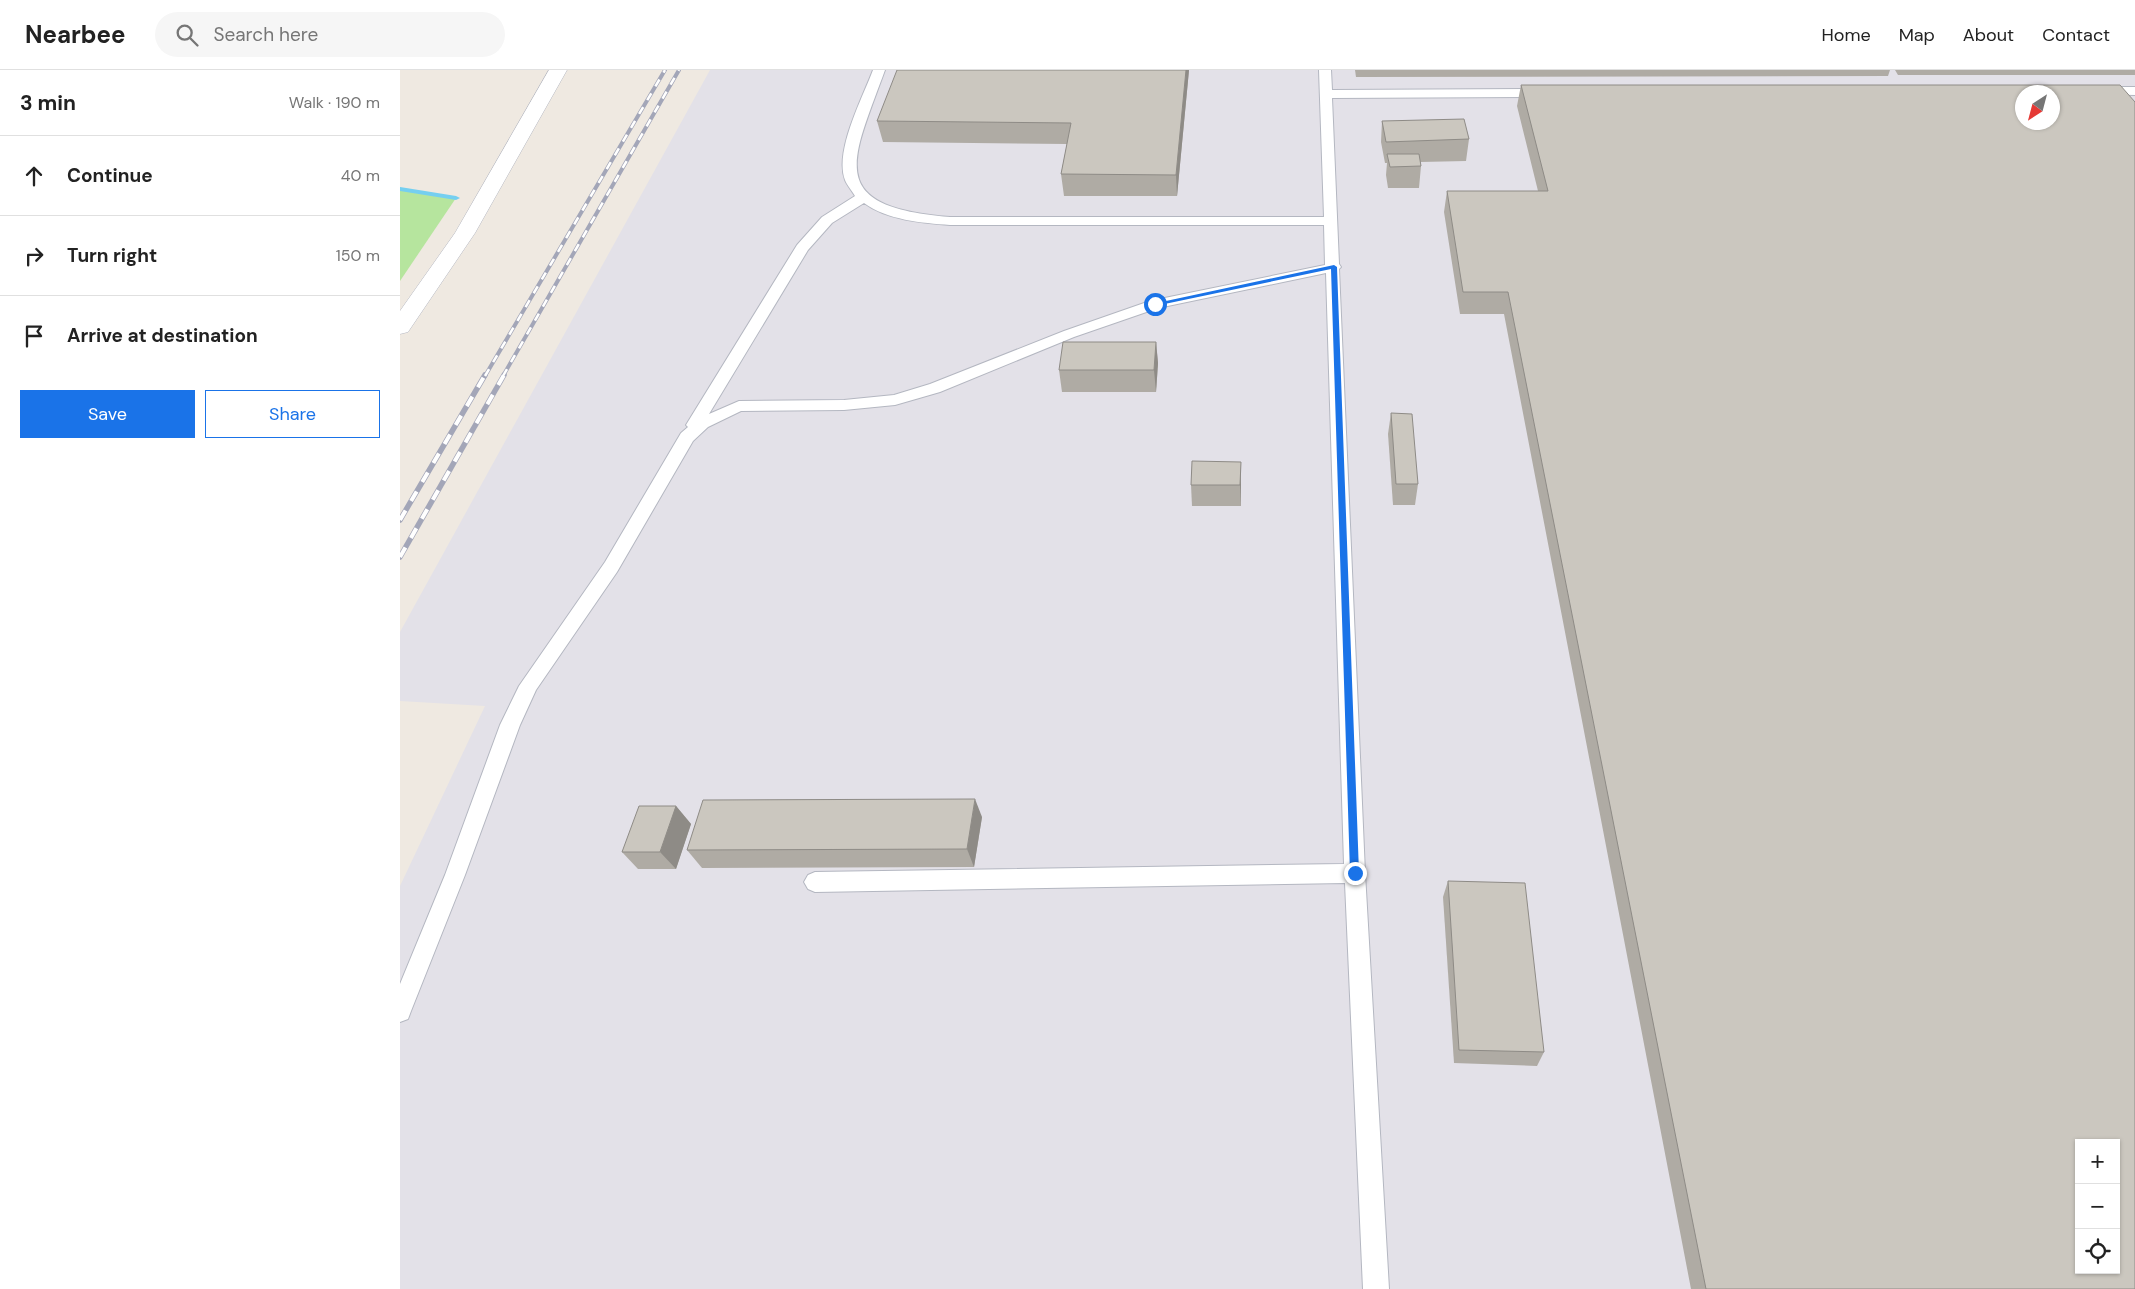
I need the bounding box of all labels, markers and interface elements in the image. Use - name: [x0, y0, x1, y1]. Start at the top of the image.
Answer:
- search box: [155, 12, 505, 57]
- text: Nearbee: [25, 19, 125, 50]
- icon: search: [173, 21, 201, 49]
- text: Search here: [213, 22, 318, 47]
- text: Home: [1821, 23, 1871, 47]
- text: Map: [1899, 23, 1935, 47]
- text: About: [1963, 23, 2014, 47]
- text: Contact: [2042, 23, 2110, 47]
- north arrow: [2015, 85, 2060, 130]
- text: 3 min: [20, 89, 76, 117]
- text: Walk · 190 m: [289, 92, 380, 113]
- icon: ahead: [20, 162, 48, 190]
- text: Continue: [67, 163, 153, 188]
- text: 40 m: [341, 165, 380, 186]
- icon: right: [20, 242, 48, 270]
- text: Turn right: [67, 243, 157, 268]
- text: 150 m: [336, 245, 380, 266]
- route start: [1144, 293, 1167, 316]
- icon: arrive: [20, 322, 48, 350]
- text: Arrive at destination: [67, 323, 258, 348]
- button: Save: [20, 390, 195, 438]
- button: Share: [205, 390, 380, 438]
- route end: [1344, 862, 1367, 885]
- map controls: [2075, 1139, 2120, 1274]
- button: +: [2075, 1139, 2120, 1184]
- button: −: [2075, 1184, 2120, 1229]
- button: locate: [2075, 1229, 2120, 1274]

